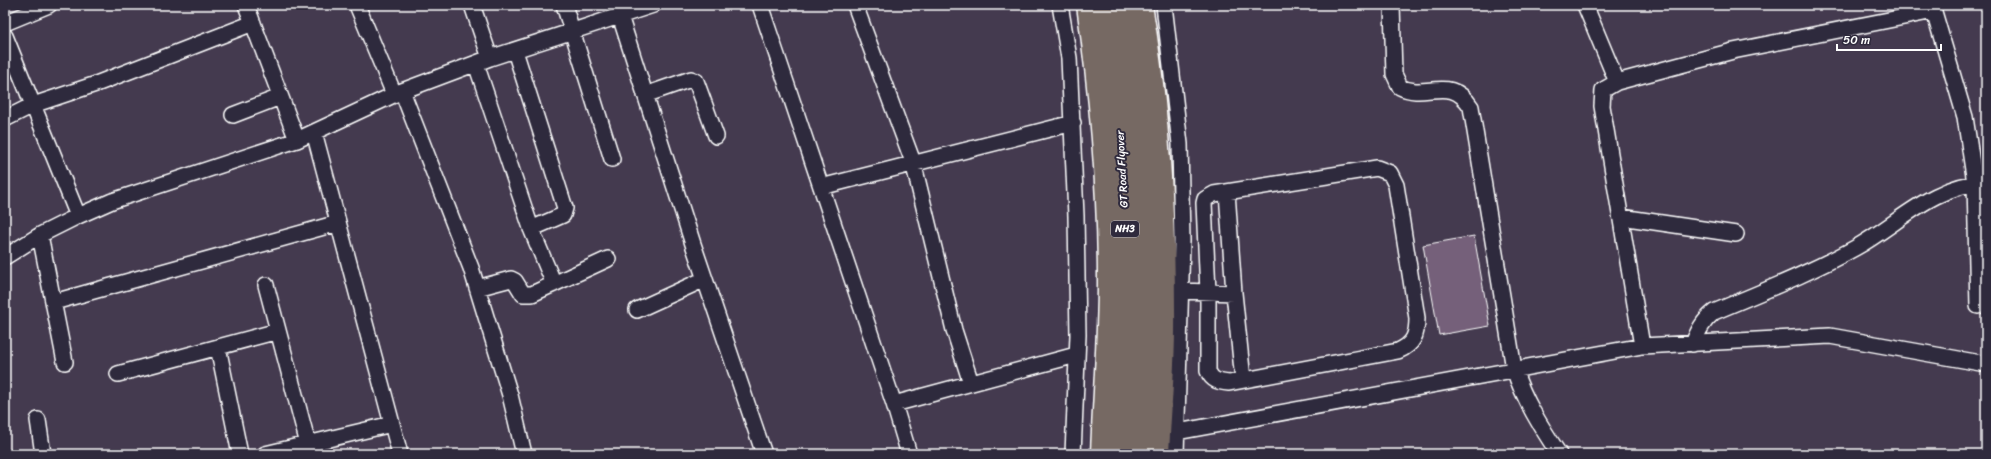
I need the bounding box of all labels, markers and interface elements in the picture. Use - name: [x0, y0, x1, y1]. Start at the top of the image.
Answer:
- scale bar: [1837, 26, 1941, 52]
- text: 50 m: [1843, 29, 1870, 51]
- street label: GT Road Flyover: [1110, 128, 1134, 208]
- road number: NH3: [1111, 221, 1139, 237]

